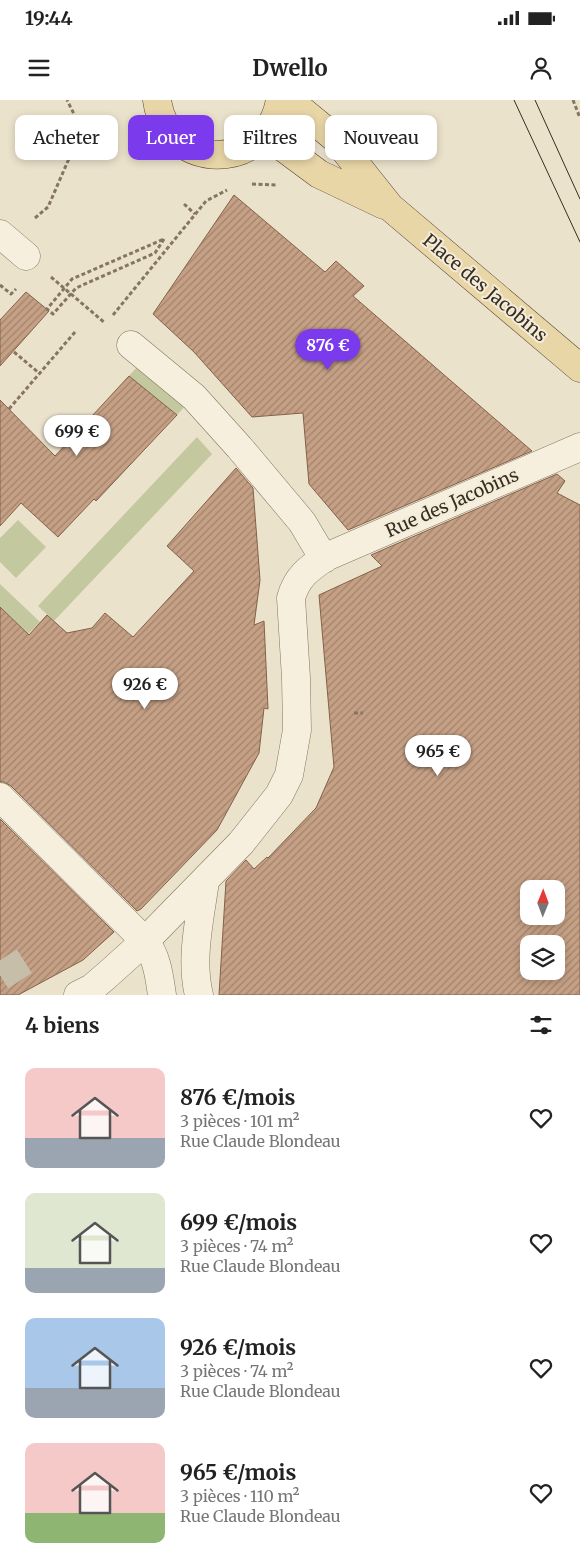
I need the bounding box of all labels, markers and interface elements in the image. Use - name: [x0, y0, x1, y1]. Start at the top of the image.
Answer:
- text: 19:44: [25, 6, 73, 30]
- icon: menu: [25, 54, 53, 82]
- text: Dwello: [252, 54, 328, 82]
- icon: person: [527, 54, 555, 82]
- chip: Acheter: [15, 115, 118, 160]
- chip: Louer: [128, 115, 214, 160]
- chip: Filtres: [224, 115, 315, 160]
- chip: Nouveau: [325, 115, 437, 160]
- street label: Place des Jacobins: [418, 229, 552, 347]
- pin: 876 €: [293, 328, 363, 371]
- text: 876 €: [306, 335, 350, 355]
- pin: 699 €: [42, 414, 112, 457]
- text: 699 €: [55, 421, 99, 441]
- street label: Rue des Jacobins: [382, 463, 522, 542]
- pin: 926 €: [110, 668, 180, 710]
- text: 926 €: [123, 674, 167, 694]
- pin: 965 €: [403, 734, 473, 777]
- text: 965 €: [416, 741, 460, 761]
- north arrow: [520, 880, 565, 925]
- map controls: [520, 880, 565, 980]
- button: layers: [520, 935, 565, 980]
- icon: filters: [527, 1011, 555, 1039]
- text: 4 biens: [25, 1012, 100, 1039]
- text: 876 €/mois: [180, 1084, 295, 1111]
- icon: home: [65, 1088, 125, 1148]
- icon: heart: [527, 1104, 555, 1132]
- text: 3 pièces · 101 m²: [180, 1111, 299, 1131]
- text: Rue Claude Blondeau: [180, 1131, 341, 1151]
- text: 699 €/mois: [180, 1209, 297, 1236]
- icon: home: [65, 1213, 125, 1273]
- icon: heart: [527, 1229, 555, 1257]
- text: 3 pièces · 74 m²: [180, 1236, 293, 1256]
- text: Rue Claude Blondeau: [180, 1256, 341, 1276]
- text: 926 €/mois: [180, 1334, 296, 1361]
- icon: home: [65, 1338, 125, 1398]
- icon: heart: [527, 1354, 555, 1382]
- text: 3 pièces · 74 m²: [180, 1361, 293, 1381]
- text: Rue Claude Blondeau: [180, 1381, 341, 1401]
- text: 965 €/mois: [180, 1459, 296, 1486]
- icon: home: [65, 1463, 125, 1523]
- icon: heart: [527, 1479, 555, 1507]
- text: 3 pièces · 110 m²: [180, 1486, 299, 1506]
- text: Rue Claude Blondeau: [180, 1506, 341, 1526]

